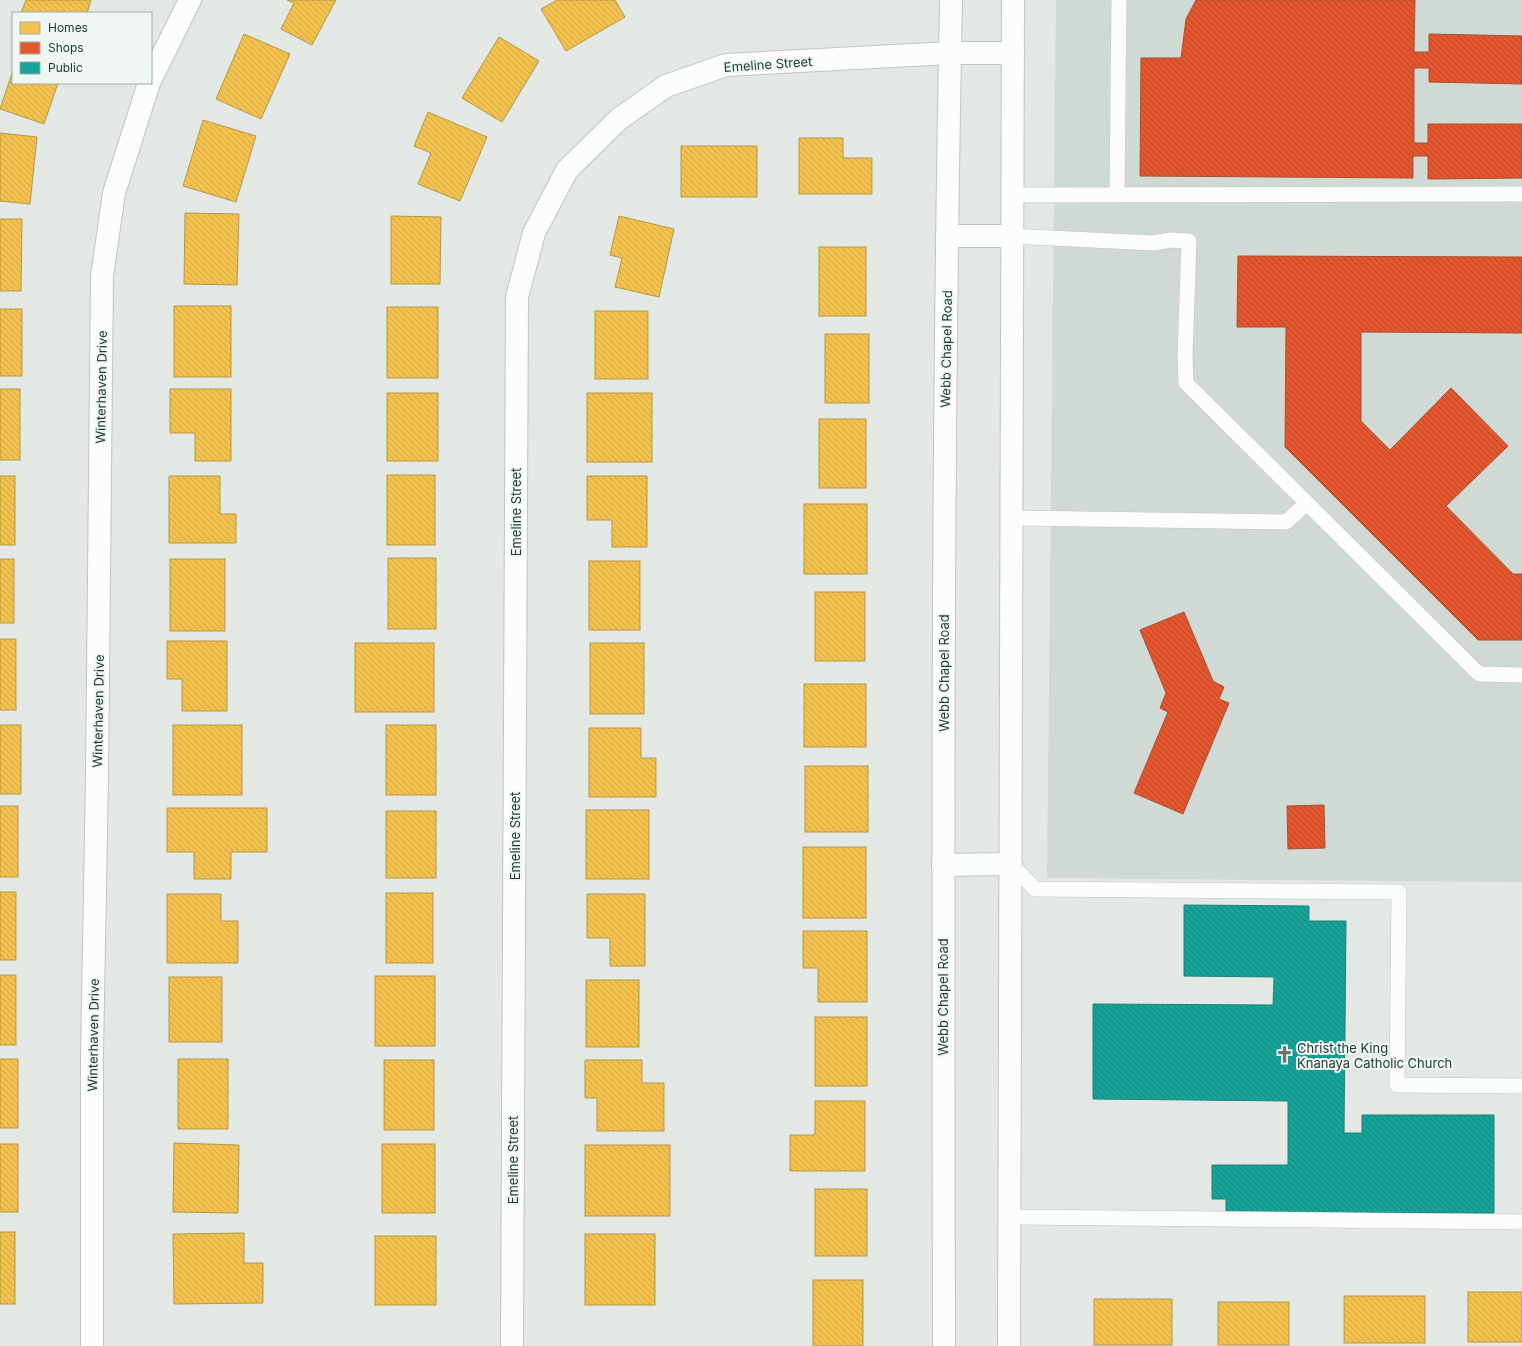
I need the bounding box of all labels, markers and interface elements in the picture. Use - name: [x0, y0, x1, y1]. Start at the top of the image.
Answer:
- legend: [12, 12, 152, 84]
- text: Homes: [48, 20, 88, 35]
- text: Shops: [48, 40, 84, 55]
- street label: Emeline Street: [723, 53, 813, 75]
- text: Public: [48, 60, 83, 75]
- street label: Webb Chapel Road: [937, 290, 955, 408]
- street label: Winterhaven Drive: [92, 330, 110, 444]
- street label: Emeline Street: [508, 468, 524, 556]
- street label: Webb Chapel Road: [936, 614, 952, 732]
- street label: Winterhaven Drive: [89, 654, 107, 768]
- street label: Emeline Street: [507, 792, 523, 880]
- street label: Webb Chapel Road: [935, 938, 951, 1056]
- street label: Winterhaven Drive: [84, 978, 102, 1092]
- place label: Christ the King Knanaya Catholic Church: [1297, 1040, 1452, 1071]
- church icon: Christ the King Knanaya Catholic Church: [1274, 1045, 1294, 1065]
- street label: Emeline Street: [505, 1116, 521, 1204]

